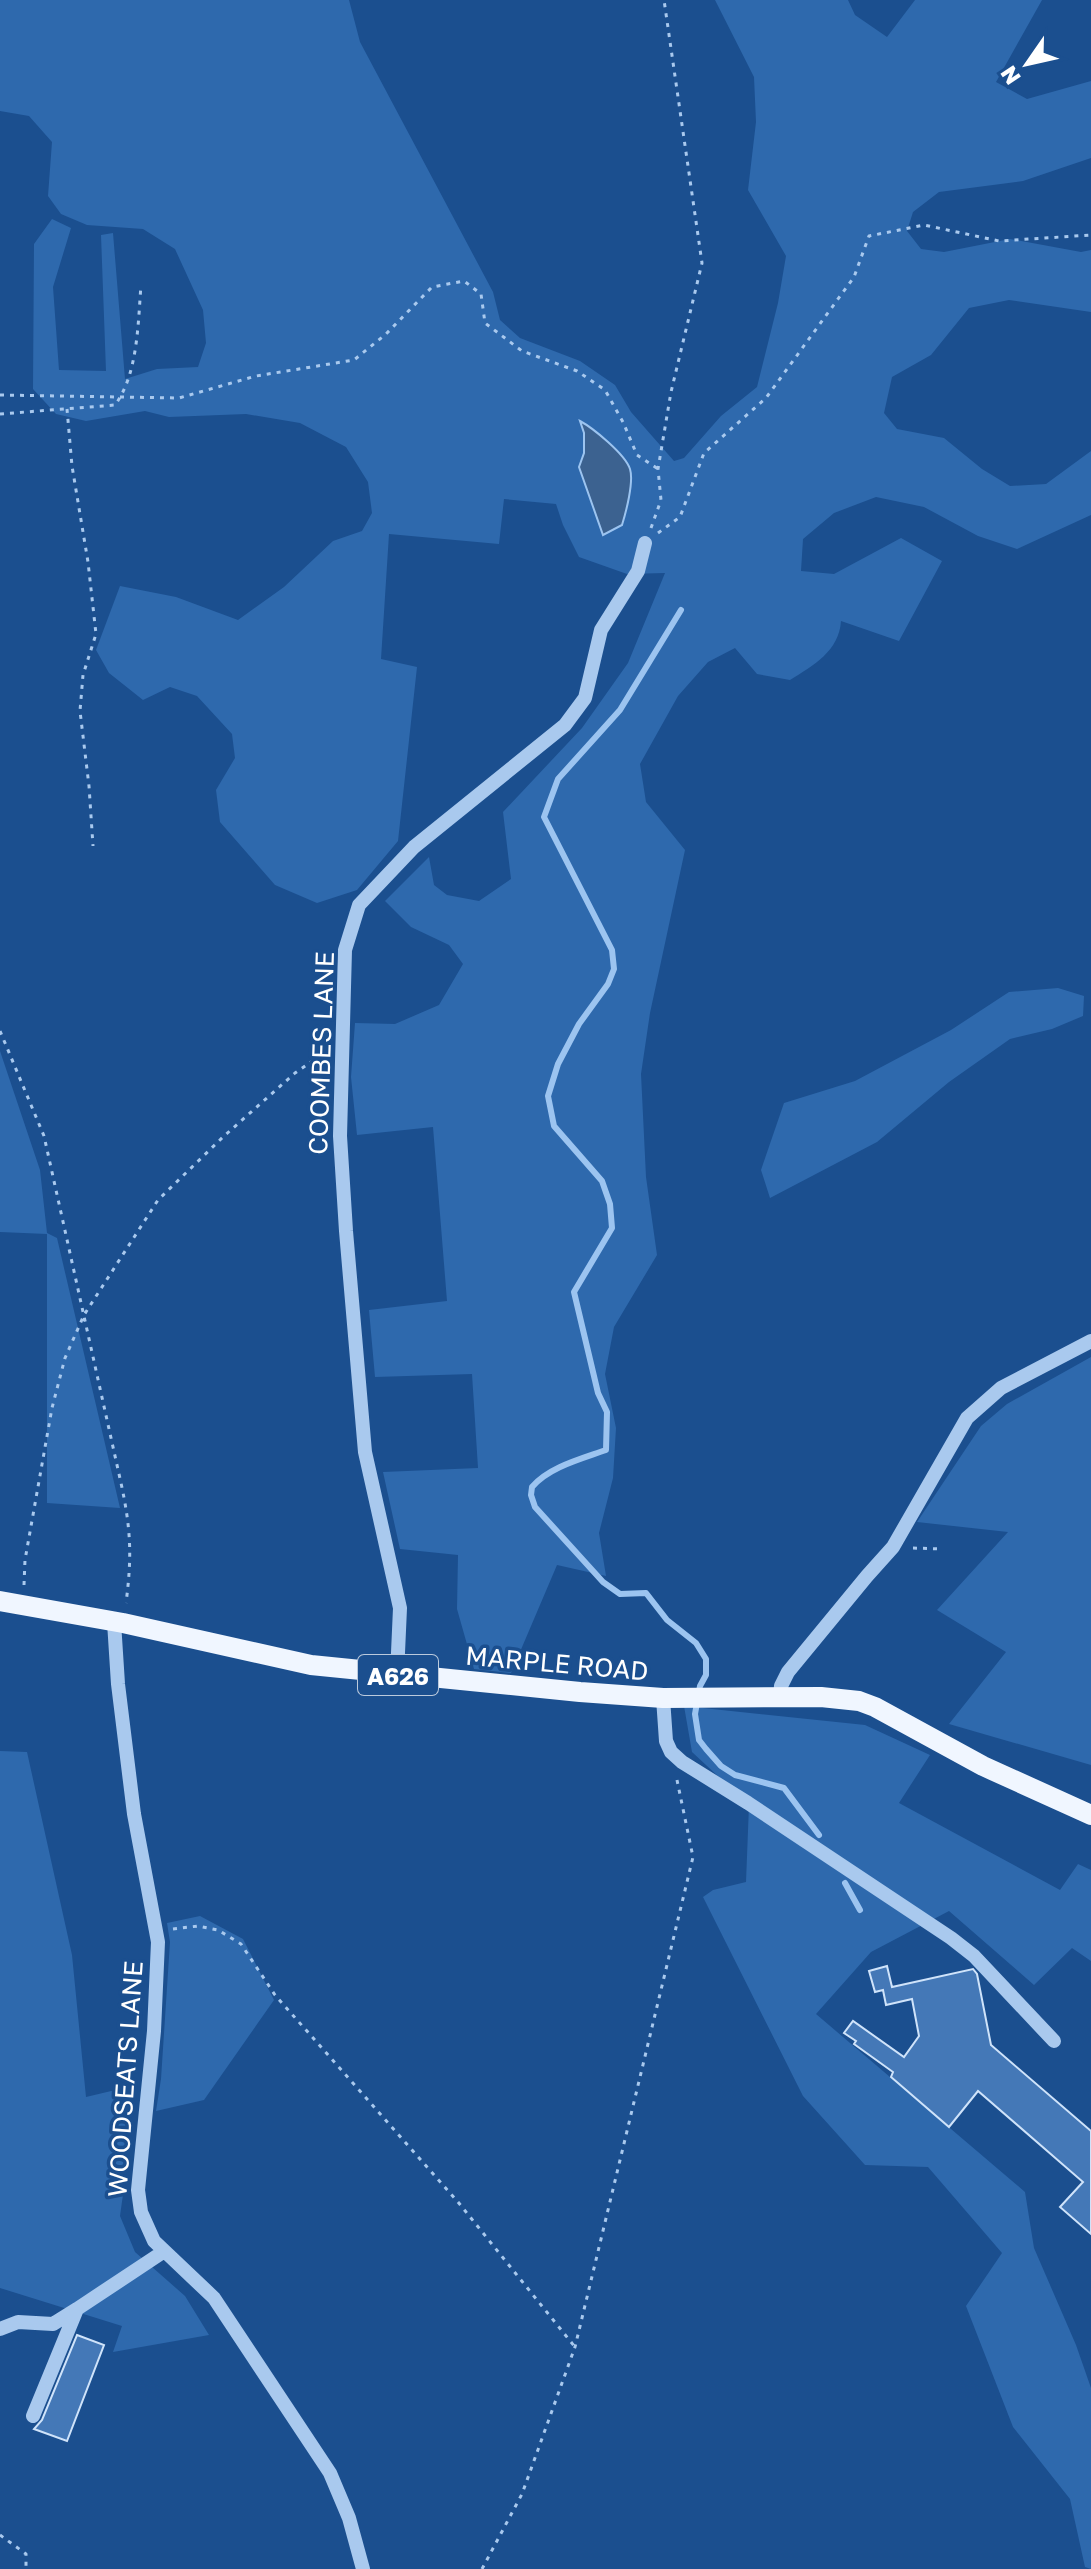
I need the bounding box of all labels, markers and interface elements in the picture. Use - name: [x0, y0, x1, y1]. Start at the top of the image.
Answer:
- north arrow: [987, 24, 1067, 104]
- text: N: [994, 61, 1026, 90]
- street label: COOMBES LANE: [302, 951, 340, 1155]
- street label: MARPLE ROAD: [464, 1640, 650, 1686]
- road number: A626: [358, 1655, 438, 1695]
- street label: WOODSEATS LANE: [101, 1960, 149, 2198]

